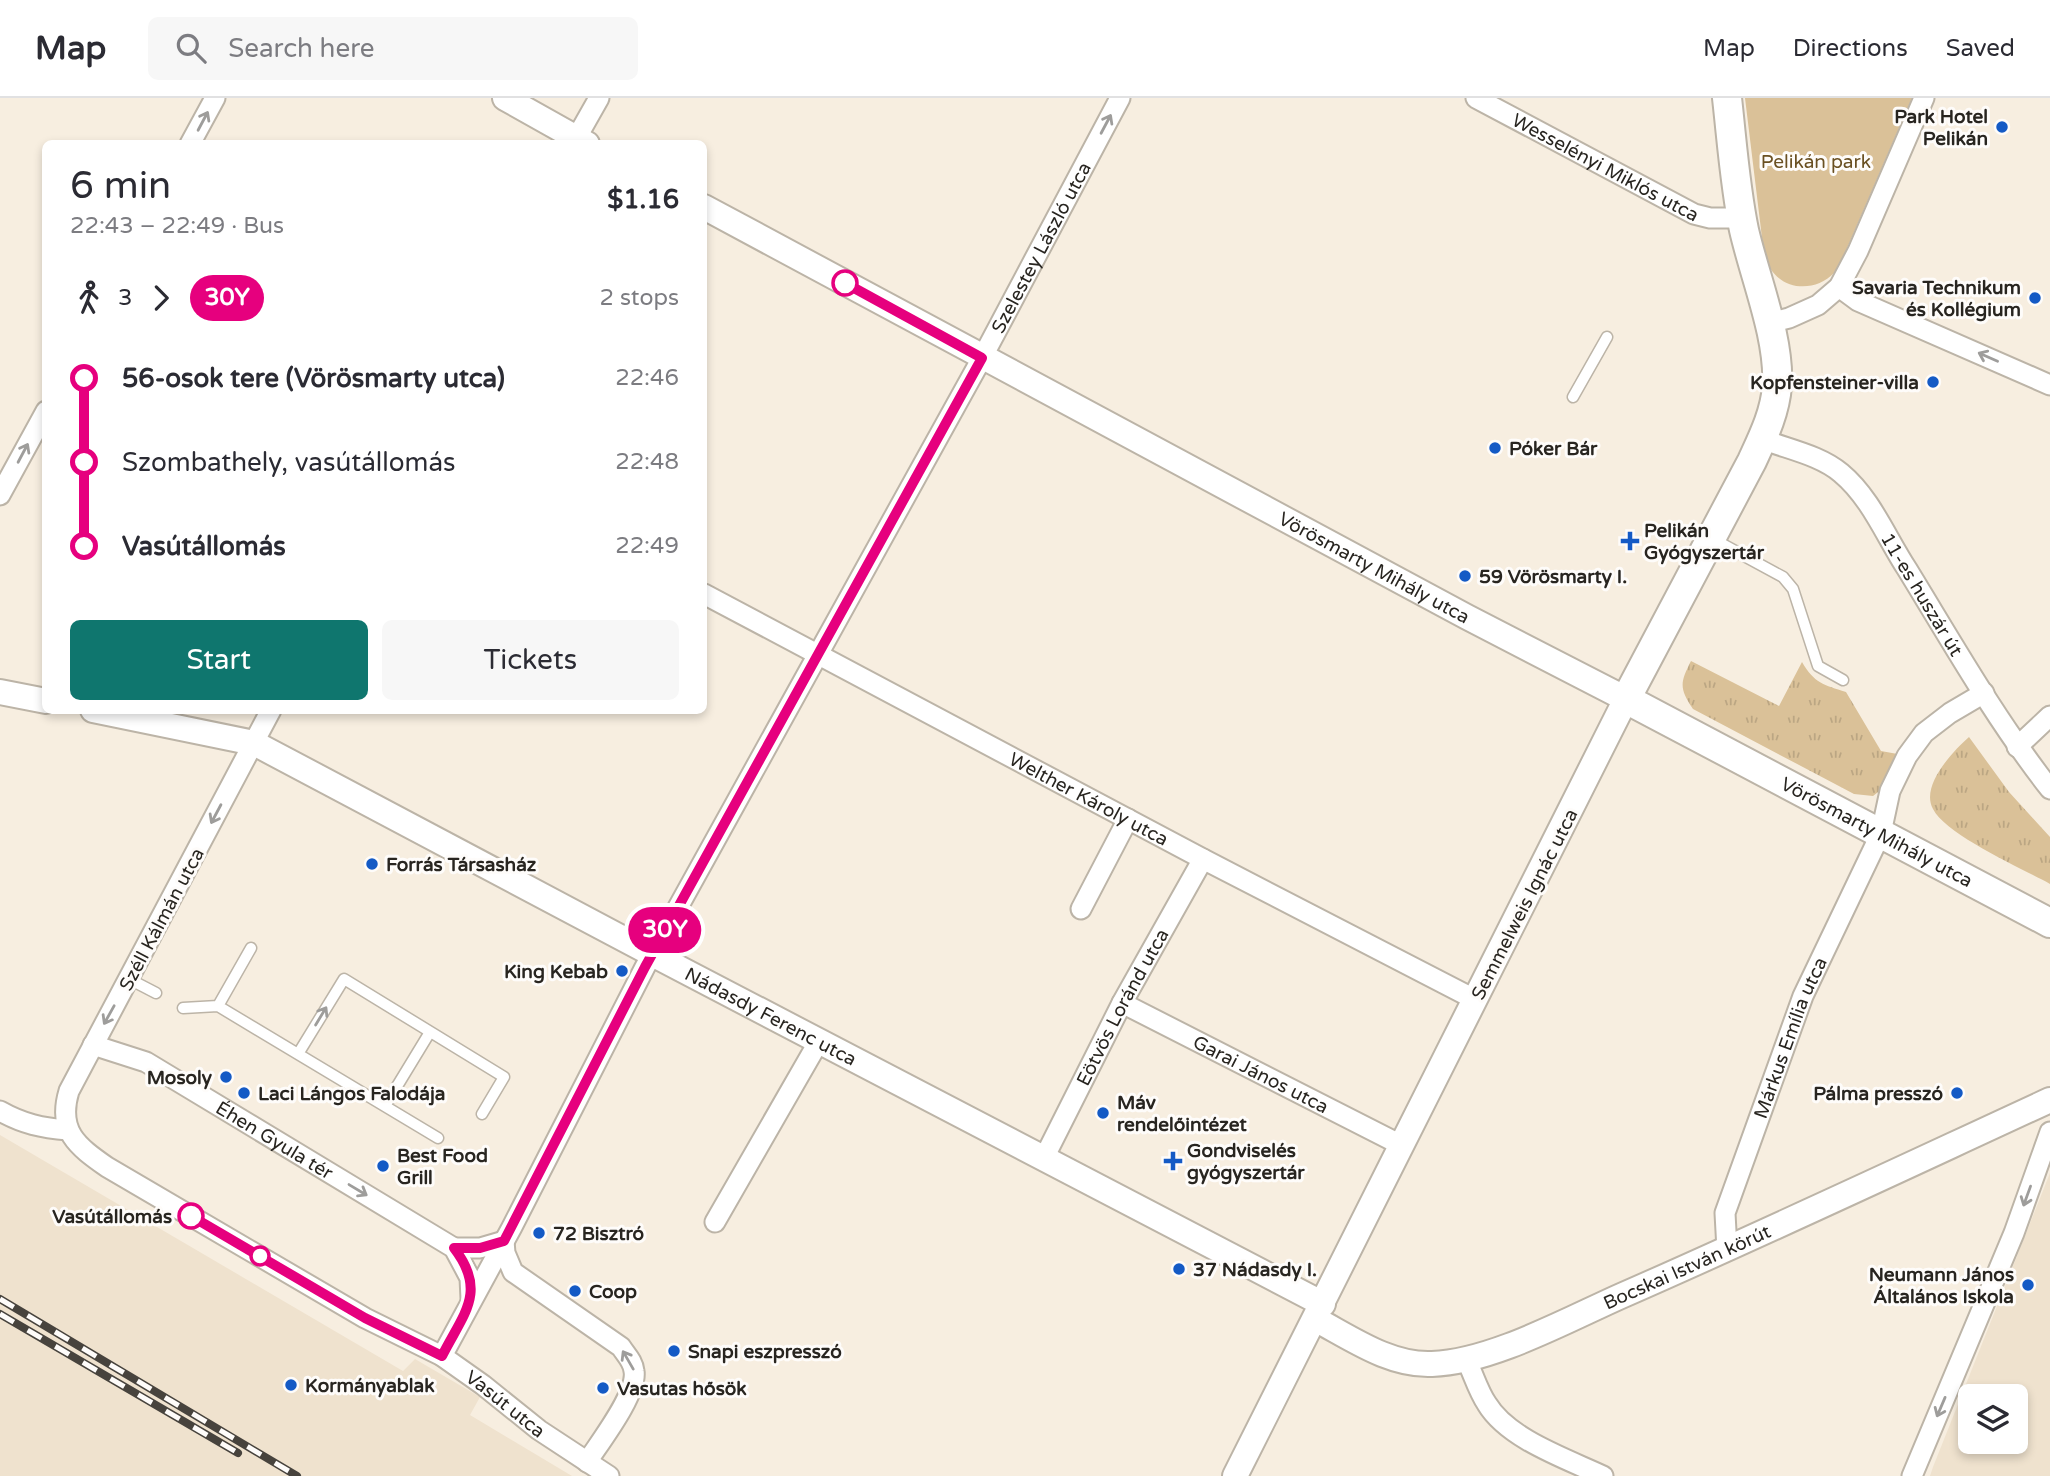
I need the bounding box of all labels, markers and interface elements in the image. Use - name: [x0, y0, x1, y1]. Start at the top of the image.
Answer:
- search box: [148, 17, 638, 80]
- text: Map: [35, 29, 106, 68]
- icon: search: [172, 29, 210, 67]
- text: Search here: [228, 33, 374, 64]
- text: Map: [1703, 34, 1755, 63]
- text: Directions: [1793, 34, 1908, 63]
- text: Saved: [1946, 34, 2015, 63]
- place label: Park Hotel Pelikán: [1894, 106, 1988, 150]
- street label: Wesselényi Miklós utca: [1508, 109, 1702, 227]
- one-way arrow: [196, 111, 210, 132]
- one-way arrow: [1100, 114, 1113, 135]
- marker: Park Hotel Pelikán: [1994, 119, 2010, 135]
- park label: Pelikán park: [1761, 151, 1871, 173]
- street label: Szelestey László utca: [987, 159, 1096, 337]
- text: 6 min: [70, 163, 171, 209]
- text: $1.16: [607, 184, 679, 215]
- text: 22:43 – 22:49 · Bus: [70, 212, 284, 240]
- unlabelled marker: [832, 270, 858, 296]
- place label: Savaria Technikum és Kollégium: [1852, 277, 2021, 322]
- icon: walk: [70, 279, 108, 317]
- icon: forward: [142, 279, 180, 317]
- text: 30Y: [204, 283, 250, 312]
- text: 3: [118, 284, 132, 312]
- text: 2 stops: [599, 284, 679, 312]
- marker: Savaria Technikum és Kollégium: [2027, 290, 2043, 306]
- one-way arrow: [1977, 350, 1999, 363]
- text: 56-osok tere (Vörösmarty utca): [122, 363, 505, 394]
- text: 22:46: [615, 364, 679, 392]
- place label: Kopfensteiner-villa: [1750, 372, 1919, 395]
- marker: Kopfensteiner-villa: [1925, 374, 1941, 390]
- place label: Póker Bár: [1509, 438, 1598, 460]
- marker: Póker Bár: [1487, 440, 1503, 456]
- one-way arrow: [16, 443, 30, 463]
- text: Szombathely, vasútállomás: [122, 447, 456, 478]
- text: 22:48: [615, 448, 679, 476]
- street label: Vörösmarty Mihály utca: [1275, 508, 1473, 628]
- place label: Pelikán Gyógyszertár: [1644, 520, 1765, 565]
- street label: 11-es huszár út: [1876, 529, 1967, 660]
- text: Vasútállomás: [122, 531, 286, 562]
- text: 22:49: [615, 532, 679, 560]
- marker: Pelikán Gyógyszertár: [1622, 533, 1638, 549]
- place label: 59 Vörösmarty I.: [1479, 566, 1627, 589]
- marker: 59 Vörösmarty I.: [1457, 568, 1473, 584]
- button: Start: [70, 620, 368, 700]
- button: Tickets: [382, 620, 679, 700]
- street label: Welther Károly utca: [1005, 748, 1172, 851]
- street label: Vörösmarty Mihály utca: [1777, 773, 1976, 892]
- one-way arrow: [209, 803, 223, 824]
- street label: Semmelweis Ignác utca: [1467, 805, 1583, 1004]
- street label: Széll Kálmán utca: [115, 844, 209, 995]
- place label: Forrás Társasház: [386, 854, 537, 876]
- marker: Forrás Társasház: [364, 856, 380, 872]
- line badge: 30Y: [625, 907, 705, 953]
- text: 30Y: [642, 915, 688, 944]
- street label: Eötvös Loránd utca: [1072, 925, 1174, 1090]
- street label: Márkus Emília utca: [1750, 954, 1832, 1122]
- place label: King Kebab: [504, 961, 608, 984]
- marker: King Kebab: [614, 963, 630, 979]
- street label: Nádasdy Ferenc utca: [681, 963, 860, 1071]
- one-way arrow: [102, 1004, 116, 1024]
- one-way arrow: [314, 1007, 328, 1027]
- street label: Garai János utca: [1189, 1031, 1332, 1118]
- place label: Mosoly: [147, 1067, 213, 1090]
- marker: Mosoly: [218, 1069, 234, 1085]
- place label: Laci Lángos Falodája: [258, 1083, 445, 1106]
- place label: Pálma presszó: [1813, 1083, 1943, 1106]
- marker: Laci Lángos Falodája: [236, 1085, 252, 1101]
- marker: Pálma presszó: [1949, 1085, 1965, 1101]
- place label: Máv rendelőintézet: [1117, 1092, 1248, 1136]
- street label: Éhen Gyula tér: [212, 1097, 337, 1185]
- marker: Máv rendelőintézet: [1095, 1105, 1111, 1121]
- place label: Gondviselés gyógyszertár: [1187, 1140, 1305, 1185]
- place label: Best Food Grill: [397, 1145, 488, 1189]
- marker: Gondviselés gyógyszertár: [1165, 1153, 1181, 1169]
- marker: Best Food Grill: [375, 1158, 391, 1174]
- one-way arrow: [348, 1183, 368, 1197]
- one-way arrow: [2020, 1185, 2032, 1207]
- marker: Vasútállomás: [178, 1203, 204, 1229]
- place label: Vasútállomás: [52, 1206, 172, 1228]
- street label: Bocskai István körút: [1600, 1221, 1774, 1314]
- place label: 72 Bisztró: [553, 1223, 644, 1245]
- marker: 72 Bisztró: [531, 1225, 547, 1241]
- unlabelled marker: [250, 1246, 270, 1266]
- place label: 37 Nádasdy I.: [1193, 1259, 1317, 1282]
- marker: 37 Nádasdy I.: [1171, 1261, 1187, 1277]
- place label: Neumann János Általános Iskola: [1869, 1264, 2014, 1308]
- marker: Neumann János Általános Iskola: [2020, 1277, 2036, 1293]
- place label: Coop: [589, 1281, 637, 1304]
- marker: Coop: [567, 1283, 583, 1299]
- place label: Snapi eszpresszó: [688, 1341, 842, 1364]
- marker: Snapi eszpresszó: [666, 1343, 682, 1359]
- one-way arrow: [621, 1350, 635, 1370]
- street label: Vasút utca: [461, 1366, 549, 1443]
- place label: Kormányablak: [305, 1375, 435, 1398]
- marker: Kormányablak: [283, 1377, 299, 1393]
- place label: Vasutas hősök: [617, 1378, 747, 1400]
- marker: Vasutas hősök: [595, 1380, 611, 1396]
- map controls: [1958, 1384, 2028, 1454]
- button: layers: [1958, 1384, 2028, 1454]
- one-way arrow: [1934, 1396, 1947, 1418]

